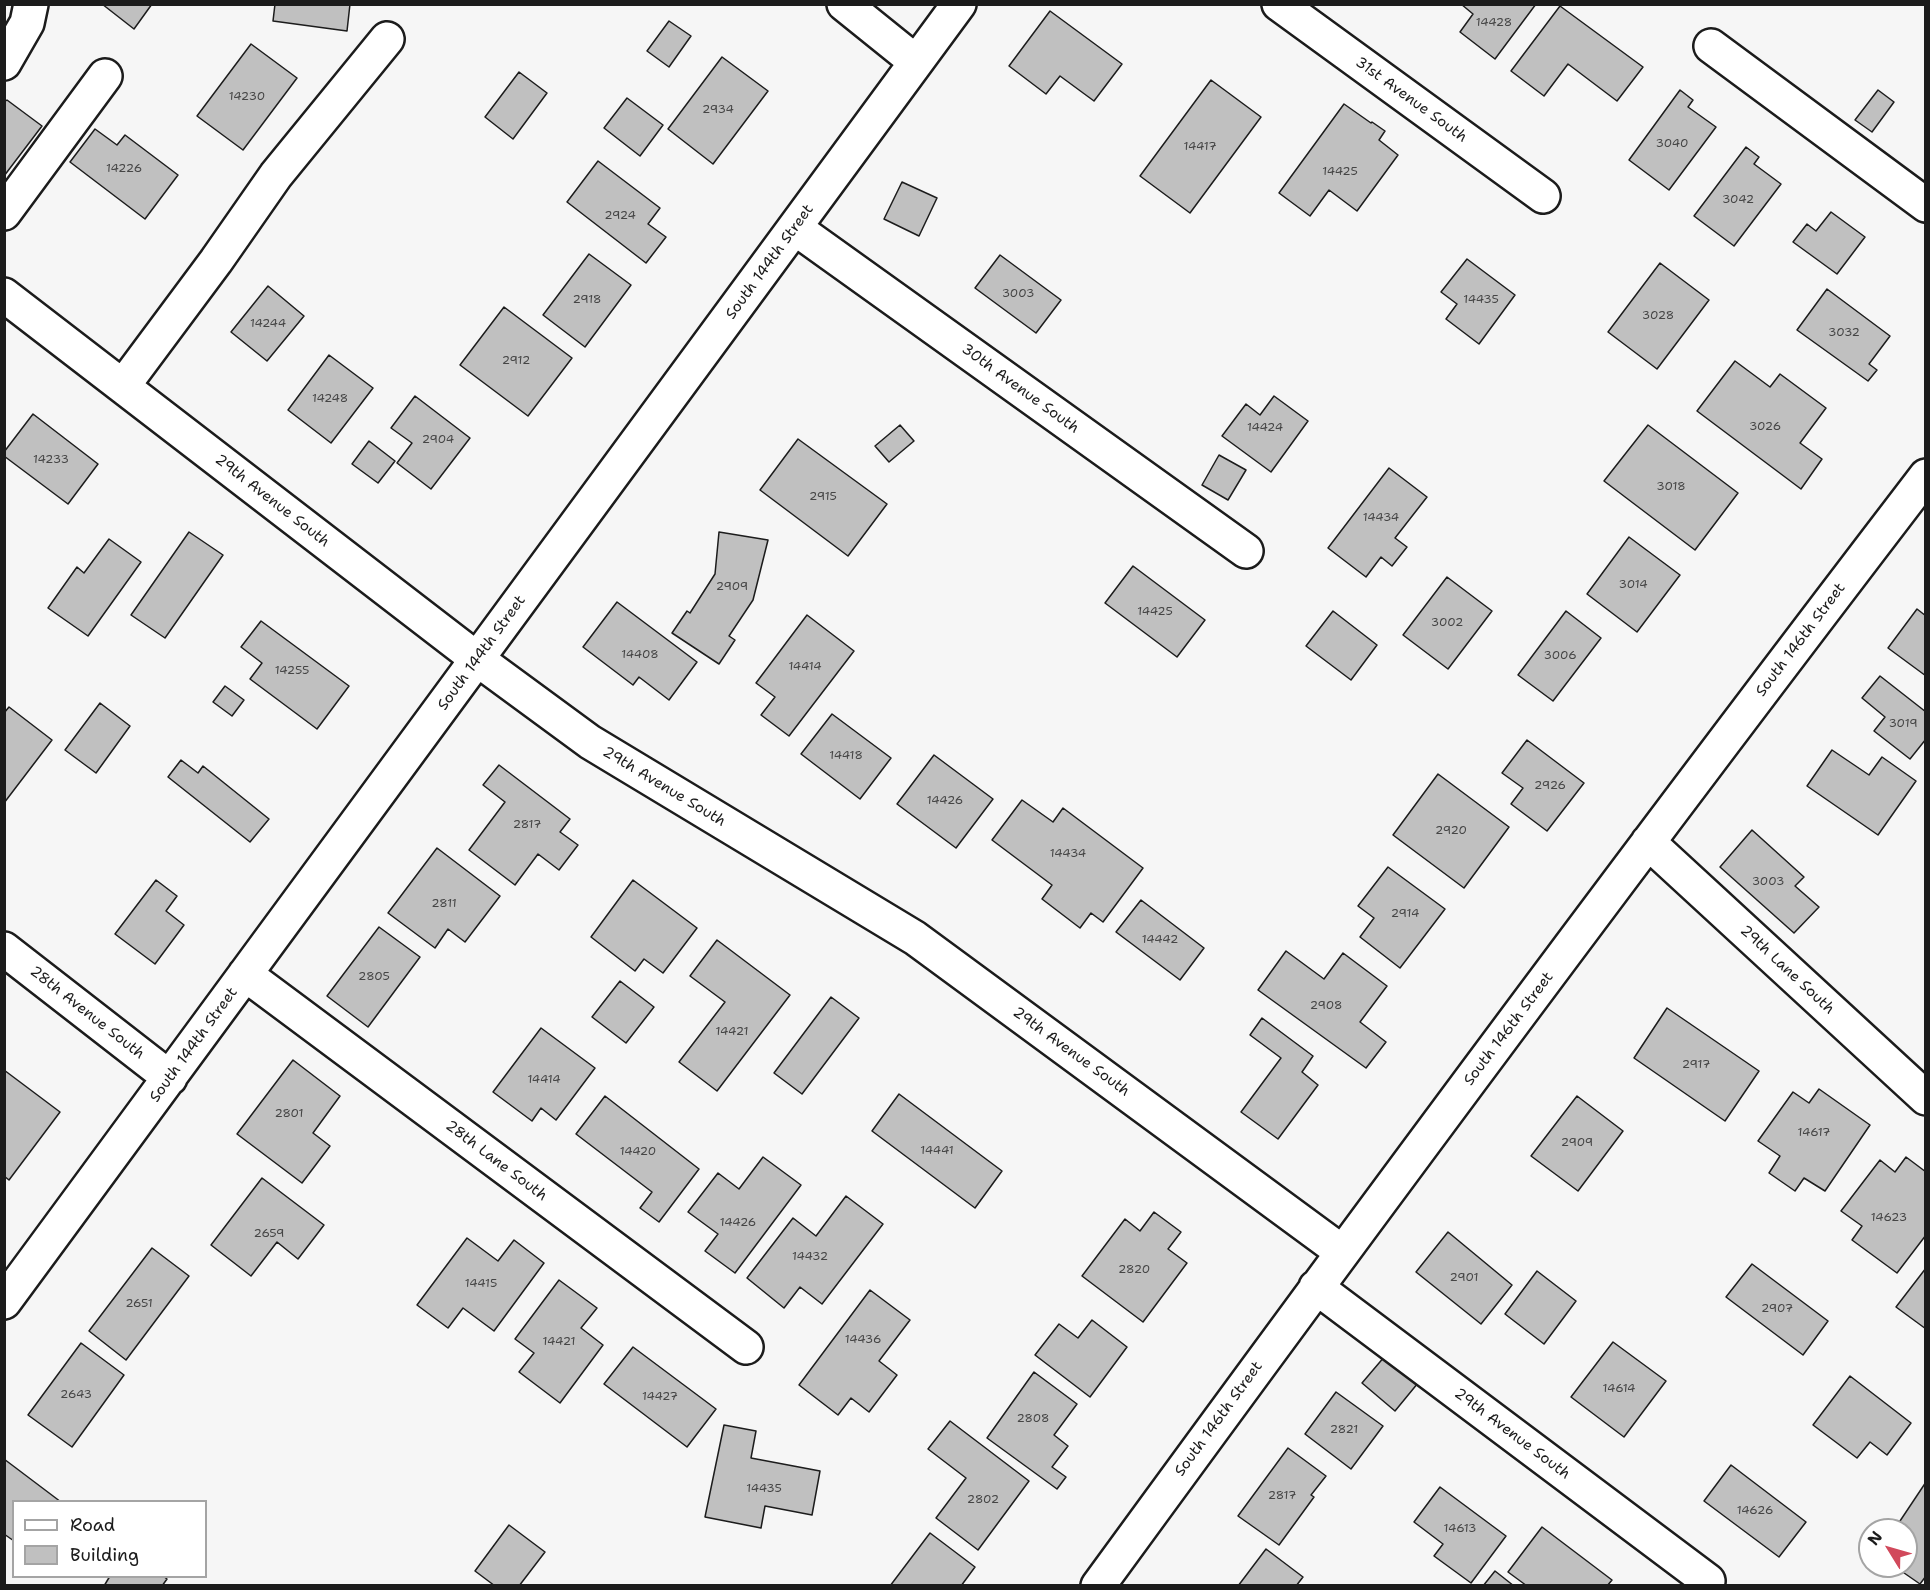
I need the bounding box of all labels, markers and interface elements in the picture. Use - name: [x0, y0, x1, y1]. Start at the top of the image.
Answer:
- house number: 14428: [1476, 16, 1512, 30]
- street label: 31st Avenue South: [1352, 53, 1470, 147]
- house number: 14230: [229, 90, 265, 104]
- house number: 2934: [702, 103, 734, 117]
- house number: 3040: [1656, 137, 1688, 151]
- house number: 14417: [1183, 140, 1217, 154]
- house number: 14226: [106, 162, 142, 176]
- house number: 14425: [1322, 165, 1358, 179]
- house number: 3042: [1722, 193, 1754, 207]
- street label: South 144th Street: [722, 201, 818, 323]
- house number: 2924: [604, 209, 636, 223]
- house number: 3003: [1002, 287, 1034, 301]
- house number: 2918: [573, 293, 601, 307]
- house number: 14435: [1463, 293, 1499, 307]
- house number: 3028: [1642, 309, 1674, 323]
- house number: 14244: [250, 317, 286, 331]
- house number: 3032: [1828, 326, 1860, 340]
- street label: 30th Avenue South: [958, 340, 1082, 438]
- house number: 2912: [502, 354, 530, 368]
- house number: 14248: [312, 392, 348, 406]
- house number: 3026: [1749, 420, 1781, 434]
- house number: 14424: [1247, 421, 1283, 435]
- house number: 2904: [422, 433, 454, 447]
- street label: 29th Avenue South: [211, 451, 333, 551]
- house number: 14233: [33, 453, 69, 467]
- house number: 3018: [1656, 480, 1686, 494]
- house number: 2915: [809, 490, 837, 504]
- house number: 14434: [1363, 511, 1399, 525]
- house number: 3014: [1618, 578, 1648, 592]
- house number: 2909: [716, 580, 748, 594]
- street label: South 146th Street: [1752, 580, 1850, 700]
- street label: South 144th Street: [434, 592, 530, 714]
- house number: 14425: [1137, 605, 1173, 619]
- house number: 3002: [1431, 616, 1463, 630]
- house number: 14408: [621, 648, 659, 662]
- house number: 3006: [1543, 649, 1577, 663]
- house number: 14414: [788, 660, 822, 674]
- house number: 14255: [275, 664, 309, 678]
- house number: 3019: [1888, 717, 1918, 731]
- street label: 29th Avenue South: [599, 743, 729, 831]
- house number: 14418: [829, 749, 863, 763]
- house number: 2926: [1534, 779, 1566, 793]
- house number: 14426: [927, 794, 963, 808]
- house number: 2817: [513, 818, 541, 832]
- house number: 2920: [1435, 824, 1467, 838]
- house number: 14434: [1050, 847, 1086, 861]
- house number: 3003: [1752, 875, 1784, 889]
- house number: 2811: [431, 897, 457, 911]
- house number: 2914: [1391, 907, 1419, 921]
- street label: 29th Lane South: [1736, 922, 1838, 1018]
- house number: 14442: [1142, 933, 1178, 947]
- street label: 28th Avenue South: [26, 963, 148, 1063]
- street label: South 146th Street: [1460, 969, 1558, 1089]
- house number: 2805: [358, 970, 390, 984]
- street label: South 144th Street: [146, 984, 242, 1106]
- house number: 2908: [1310, 999, 1342, 1013]
- street label: 29th Avenue South: [1009, 1003, 1133, 1101]
- house number: 14421: [716, 1025, 748, 1039]
- house number: 2917: [1682, 1058, 1710, 1072]
- house number: 14414: [527, 1073, 561, 1087]
- house number: 2801: [274, 1107, 304, 1121]
- street label: 28th Lane South: [442, 1117, 550, 1205]
- house number: 14617: [1798, 1126, 1830, 1140]
- house number: 2909: [1561, 1136, 1593, 1150]
- house number: 14441: [920, 1144, 954, 1158]
- house number: 14420: [620, 1145, 656, 1159]
- house number: 14623: [1871, 1211, 1907, 1225]
- house number: 14426: [720, 1216, 756, 1230]
- house number: 2659: [254, 1227, 284, 1241]
- house number: 14432: [792, 1250, 828, 1264]
- house number: 2820: [1118, 1263, 1150, 1277]
- house number: 2901: [1449, 1271, 1479, 1285]
- house number: 14415: [465, 1277, 497, 1291]
- house number: 2651: [125, 1297, 153, 1311]
- house number: 2907: [1761, 1302, 1793, 1316]
- house number: 14436: [845, 1333, 881, 1347]
- house number: 14421: [543, 1335, 575, 1349]
- street label: South 146th Street: [1171, 1358, 1267, 1480]
- house number: 14614: [1602, 1382, 1636, 1396]
- street label: 29th Avenue South: [1451, 1385, 1573, 1483]
- house number: 2643: [60, 1388, 92, 1402]
- house number: 14427: [642, 1390, 678, 1404]
- house number: 2808: [1017, 1412, 1049, 1426]
- house number: 2821: [1330, 1423, 1358, 1437]
- house number: 14435: [746, 1482, 782, 1496]
- house number: 2817: [1268, 1489, 1296, 1503]
- house number: 2802: [967, 1493, 999, 1507]
- legend: [12, 1500, 207, 1578]
- house number: 14626: [1737, 1504, 1773, 1518]
- text: Road: [70, 1513, 115, 1537]
- north arrow: [1858, 1518, 1918, 1578]
- house number: 14613: [1444, 1522, 1476, 1536]
- text: N: [1863, 1527, 1887, 1549]
- text: Building: [70, 1543, 139, 1567]

